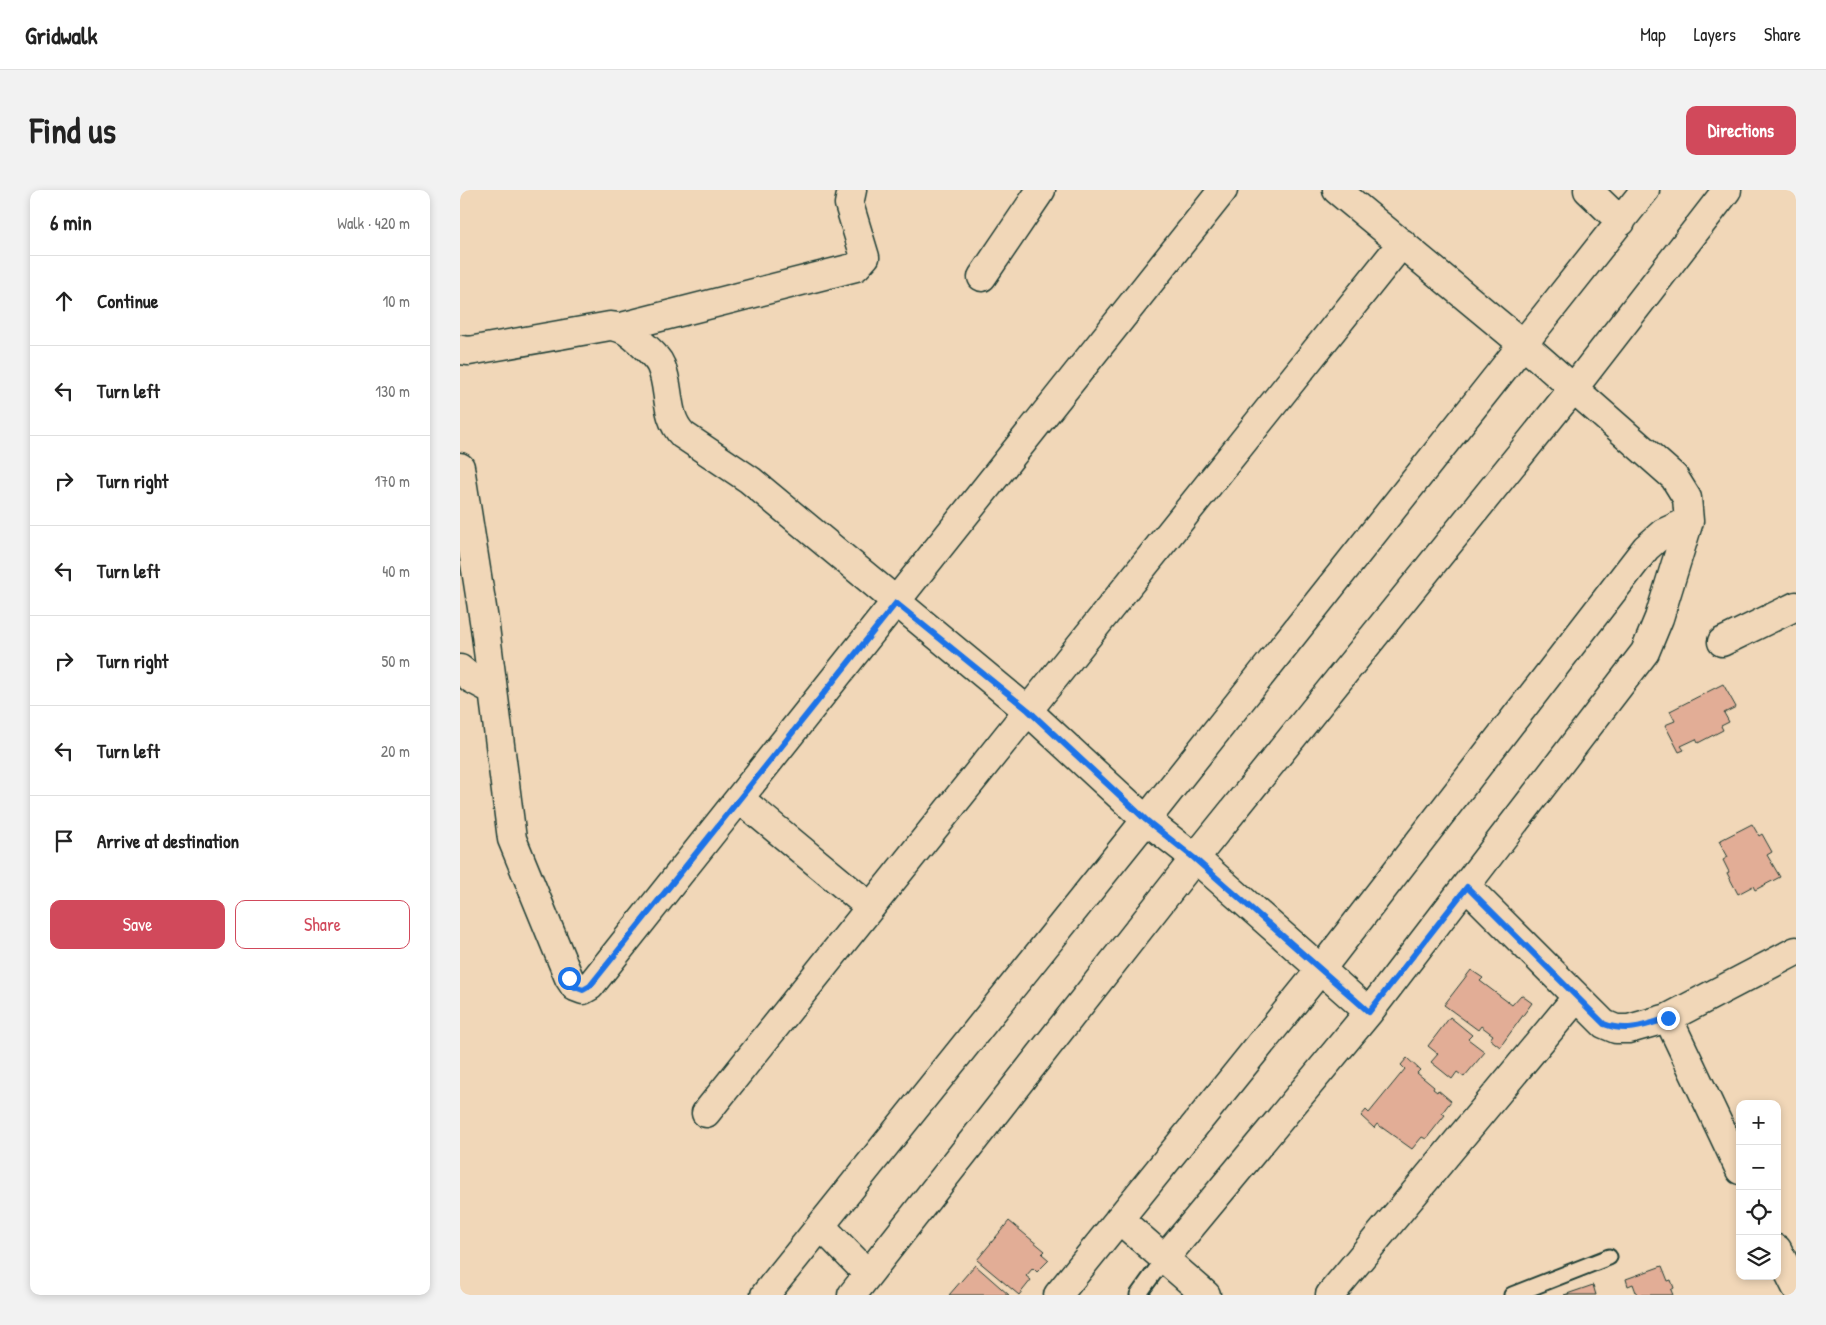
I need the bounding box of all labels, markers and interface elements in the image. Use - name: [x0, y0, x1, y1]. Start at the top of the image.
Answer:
- text: Gridwalk: [25, 19, 97, 51]
- text: Map: [1640, 22, 1666, 47]
- text: Layers: [1694, 22, 1736, 47]
- text: Share: [1764, 22, 1801, 47]
- button: Directions: [1686, 106, 1796, 155]
- text: Find us: [30, 107, 116, 154]
- text: 6 min: [50, 208, 92, 237]
- text: Walk · 420 m: [337, 212, 410, 234]
- icon: ahead: [50, 287, 78, 315]
- text: Continue: [97, 288, 158, 314]
- text: 10 m: [382, 290, 410, 312]
- icon: left: [50, 377, 78, 405]
- text: Turn left: [97, 378, 160, 404]
- text: 130 m: [375, 380, 410, 402]
- icon: right: [50, 467, 78, 495]
- text: Turn right: [97, 468, 168, 494]
- text: 170 m: [375, 470, 410, 492]
- icon: left: [50, 557, 78, 585]
- text: Turn left: [97, 558, 160, 584]
- text: 40 m: [382, 560, 410, 582]
- icon: right: [50, 647, 78, 675]
- text: Turn right: [97, 648, 168, 674]
- text: 50 m: [382, 650, 410, 672]
- icon: left: [50, 737, 78, 765]
- text: Turn left: [97, 738, 160, 764]
- text: 20 m: [381, 740, 410, 762]
- icon: arrive: [50, 827, 78, 855]
- text: Arrive at destination: [97, 828, 239, 854]
- button: Save: [50, 900, 225, 949]
- button: Share: [235, 900, 410, 949]
- route start: [558, 967, 581, 990]
- route end: [1657, 1007, 1680, 1030]
- map controls: [1736, 1100, 1781, 1280]
- button: +: [1736, 1100, 1781, 1145]
- button: −: [1736, 1145, 1781, 1190]
- button: locate: [1736, 1190, 1781, 1235]
- button: layers: [1736, 1235, 1781, 1280]

